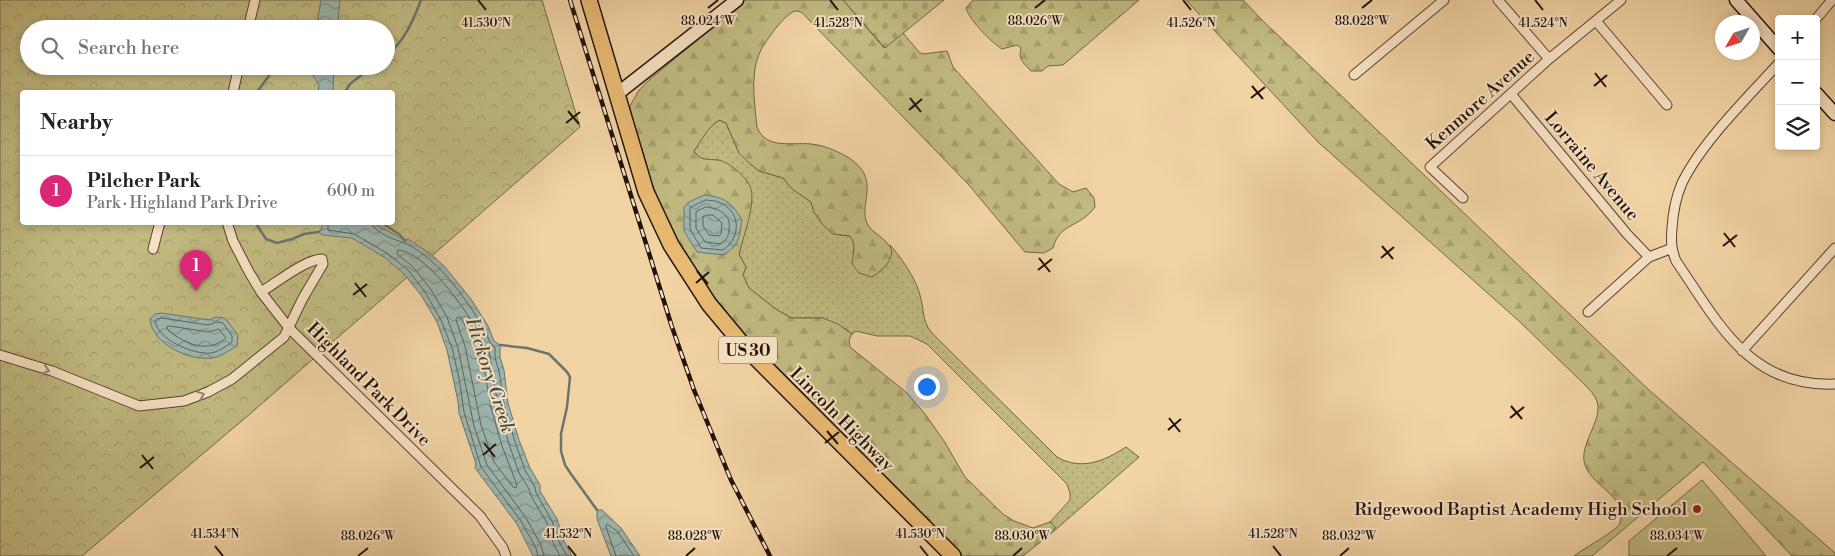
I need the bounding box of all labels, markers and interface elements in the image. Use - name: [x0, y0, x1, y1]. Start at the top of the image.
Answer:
- text: 88.024°W: [681, 14, 736, 29]
- text: 88.026°W: [1008, 14, 1063, 29]
- text: 88.028°W: [1335, 14, 1390, 29]
- north arrow: [1715, 15, 1760, 60]
- map controls: [1775, 15, 1820, 150]
- button: +: [1775, 15, 1820, 60]
- text: 41.530°N: [461, 16, 511, 31]
- text: 41.528°N: [813, 16, 863, 31]
- text: 41.526°N: [1166, 16, 1216, 31]
- text: 41.524°N: [1518, 16, 1568, 31]
- search box: [20, 20, 395, 75]
- icon: search: [38, 34, 66, 62]
- text: Search here: [78, 36, 179, 60]
- street label: Kenmore Avenue: [1421, 45, 1539, 155]
- button: −: [1775, 60, 1820, 105]
- button: layers: [1775, 105, 1820, 150]
- street label: Lorraine Avenue: [1539, 107, 1644, 226]
- text: Nearby: [40, 110, 113, 136]
- text: Pilcher Park: [87, 169, 201, 193]
- text: 1: [52, 181, 60, 201]
- text: 600 m: [327, 181, 375, 201]
- text: Park · Highland Park Drive: [87, 193, 278, 213]
- pin: 1: [180, 250, 212, 291]
- water label: Hickory Creek: [460, 314, 520, 436]
- street label: Highland Park Drive: [302, 317, 436, 451]
- road number: US 30: [719, 336, 777, 364]
- street label: Lincoln Highway: [785, 362, 899, 476]
- one-way arrow: [42, 364, 50, 374]
- your location: [914, 374, 940, 400]
- one-way arrow: [196, 391, 204, 401]
- place label: Ridgewood Baptist Academy High School: [1354, 498, 1688, 521]
- marker: Ridgewood Baptist Academy High School: [1691, 503, 1703, 515]
- text: 41.534°N: [190, 527, 240, 542]
- text: 41.532°N: [544, 527, 592, 542]
- text: 41.530°N: [895, 527, 945, 542]
- text: 41.528°N: [1248, 527, 1298, 542]
- text: 88.026°W: [341, 529, 396, 544]
- text: 88.028°W: [668, 529, 723, 544]
- text: 88.030°W: [994, 529, 1051, 544]
- text: 88.032°W: [1322, 529, 1377, 544]
- text: 88.034°W: [1650, 529, 1705, 544]

